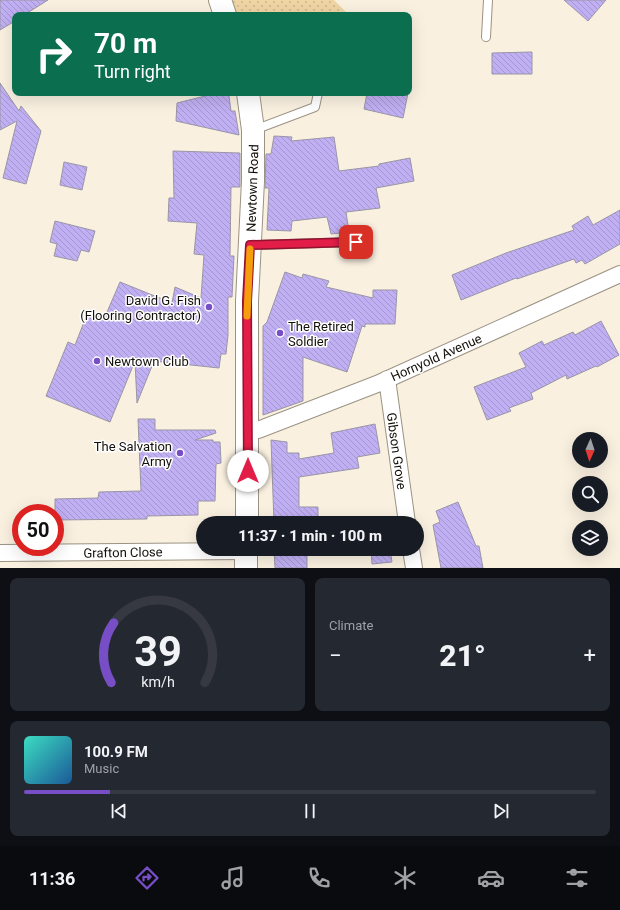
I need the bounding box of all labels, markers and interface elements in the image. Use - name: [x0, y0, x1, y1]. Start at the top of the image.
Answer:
- text: 70 m: [94, 27, 157, 60]
- icon: right: [28, 28, 80, 80]
- text: Turn right: [94, 61, 171, 82]
- street label: Newtown Road: [243, 144, 262, 232]
- pin: [339, 225, 373, 259]
- icon: arrive: [345, 231, 367, 253]
- place label: David G. Fish (Flooring Contractor): [80, 293, 201, 323]
- marker: David G. Fish (Flooring Contractor): [204, 302, 214, 312]
- place label: The Retired Soldier: [288, 319, 354, 349]
- marker: The Retired Soldier: [275, 328, 285, 338]
- street label: Hornyold Avenue: [388, 331, 484, 384]
- place label: Newtown Club: [105, 354, 189, 369]
- marker: Newtown Club: [92, 356, 102, 366]
- street label: Gibson Grove: [384, 412, 409, 491]
- north arrow: [572, 432, 608, 468]
- map controls: [572, 432, 608, 556]
- place label: The Salvation Army: [94, 439, 172, 469]
- marker: The Salvation Army: [175, 448, 185, 458]
- position arrow: [227, 450, 269, 492]
- button: search: [572, 476, 608, 512]
- speed limit sign: 50: [12, 504, 64, 556]
- button: layers: [572, 520, 608, 556]
- text: 11:37 · 1 min · 100 m: [238, 527, 382, 545]
- street label: Grafton Close: [83, 544, 163, 561]
- text: Climate: [329, 618, 373, 633]
- text: 39: [134, 626, 181, 675]
- text: 21°: [439, 638, 486, 673]
- text: −: [329, 643, 342, 668]
- text: +: [584, 643, 596, 668]
- text: km/h: [141, 673, 174, 689]
- text: 100.9 FM: [84, 743, 148, 761]
- text: Music: [84, 761, 119, 776]
- icon: previous: [108, 800, 130, 822]
- icon: pause: [299, 800, 321, 822]
- icon: next: [490, 800, 512, 822]
- icon: directions: [133, 864, 161, 892]
- icon: music: [219, 864, 247, 892]
- icon: phone: [305, 864, 333, 892]
- icon: climate: [391, 864, 419, 892]
- icon: car: [477, 864, 505, 892]
- icon: filters: [563, 864, 591, 892]
- text: 11:36: [29, 868, 75, 889]

